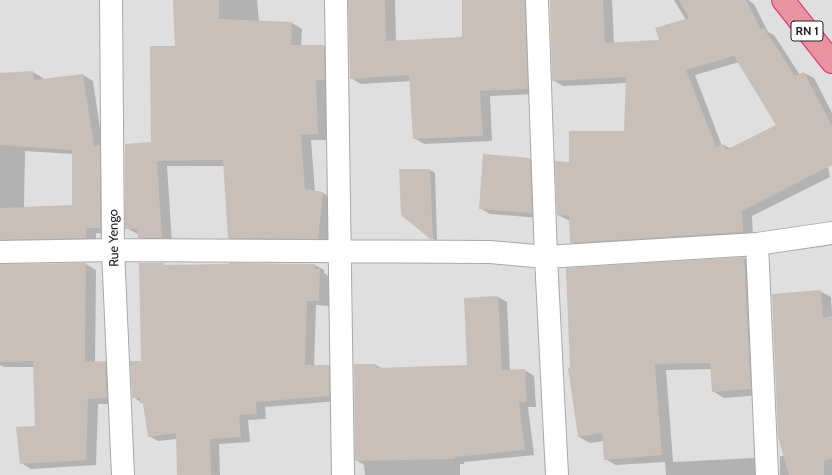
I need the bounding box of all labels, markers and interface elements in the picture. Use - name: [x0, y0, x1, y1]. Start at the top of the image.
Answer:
- road number: RN 1: [791, 21, 823, 41]
- street label: Rue Yengo: [106, 209, 122, 267]

